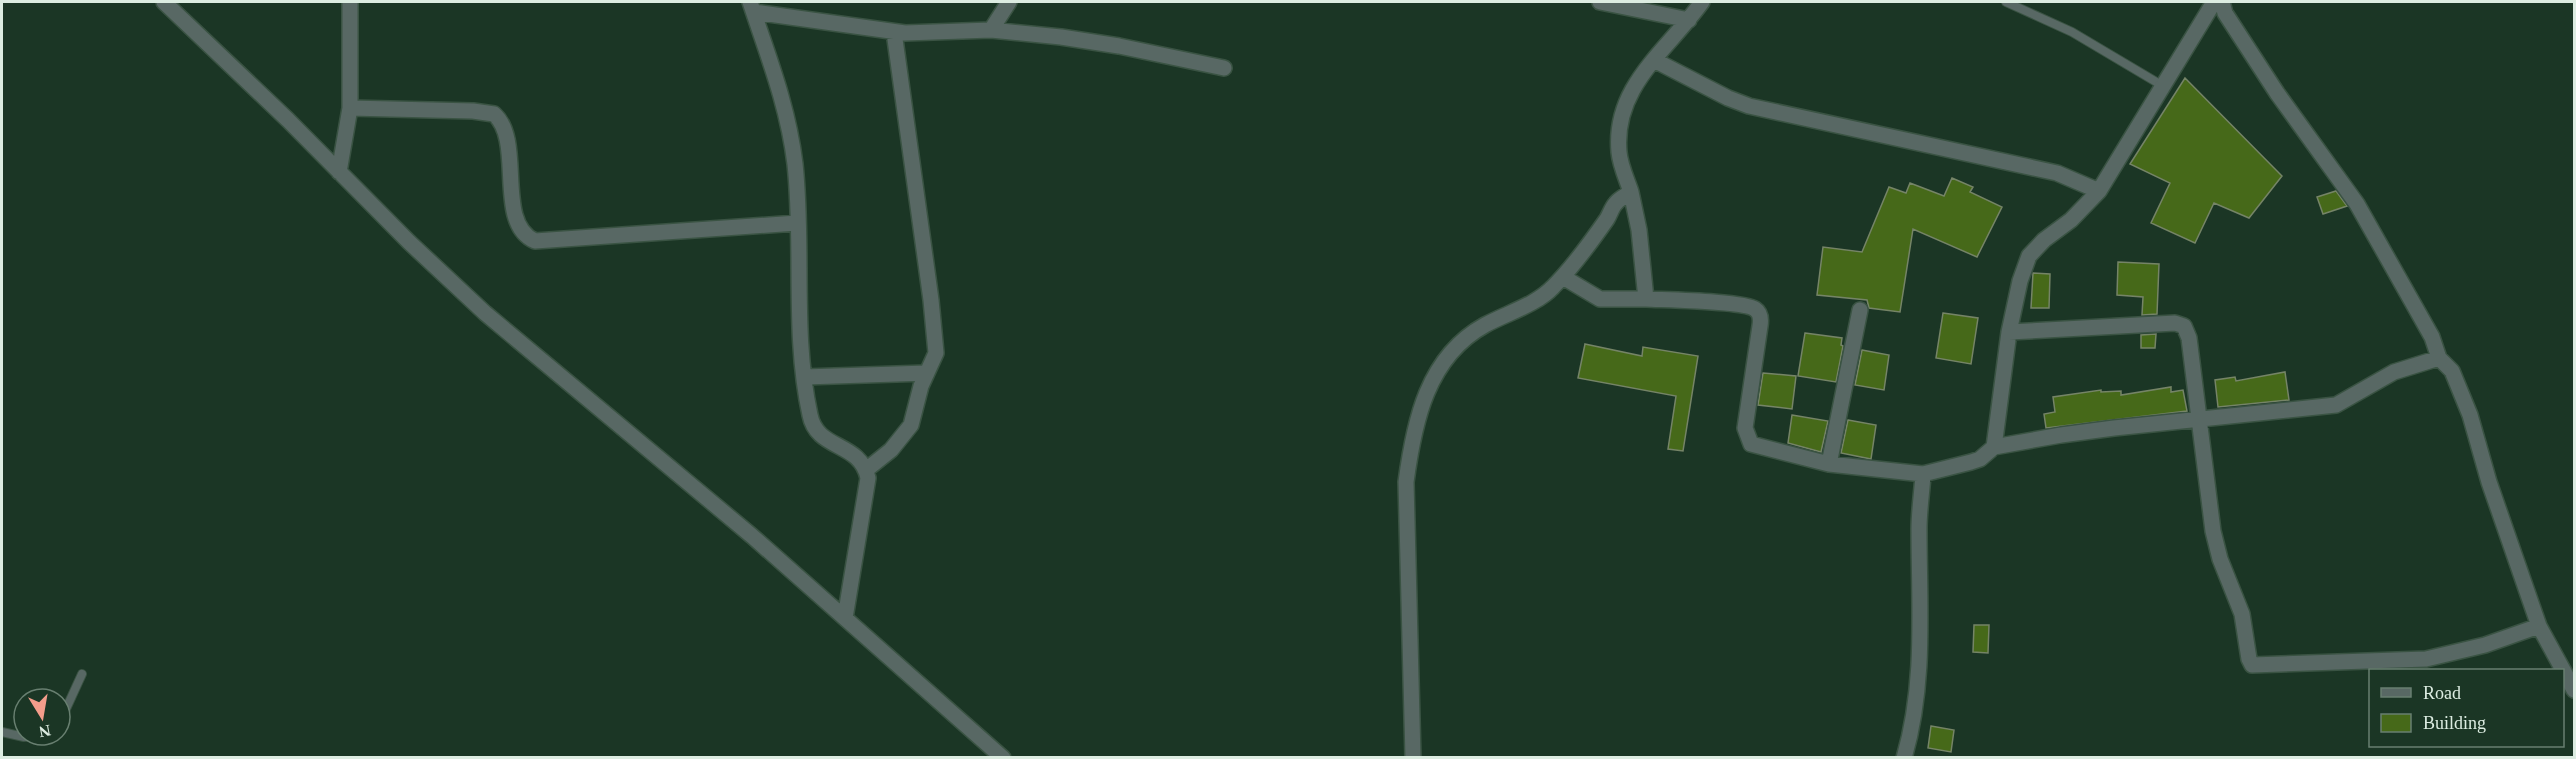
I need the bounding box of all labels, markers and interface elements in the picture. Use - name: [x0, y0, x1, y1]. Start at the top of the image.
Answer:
- legend: [2369, 669, 2564, 747]
- text: Road: [2423, 683, 2461, 703]
- north arrow: [12, 687, 72, 747]
- text: Building: [2423, 713, 2486, 733]
- text: N: [37, 722, 52, 741]

